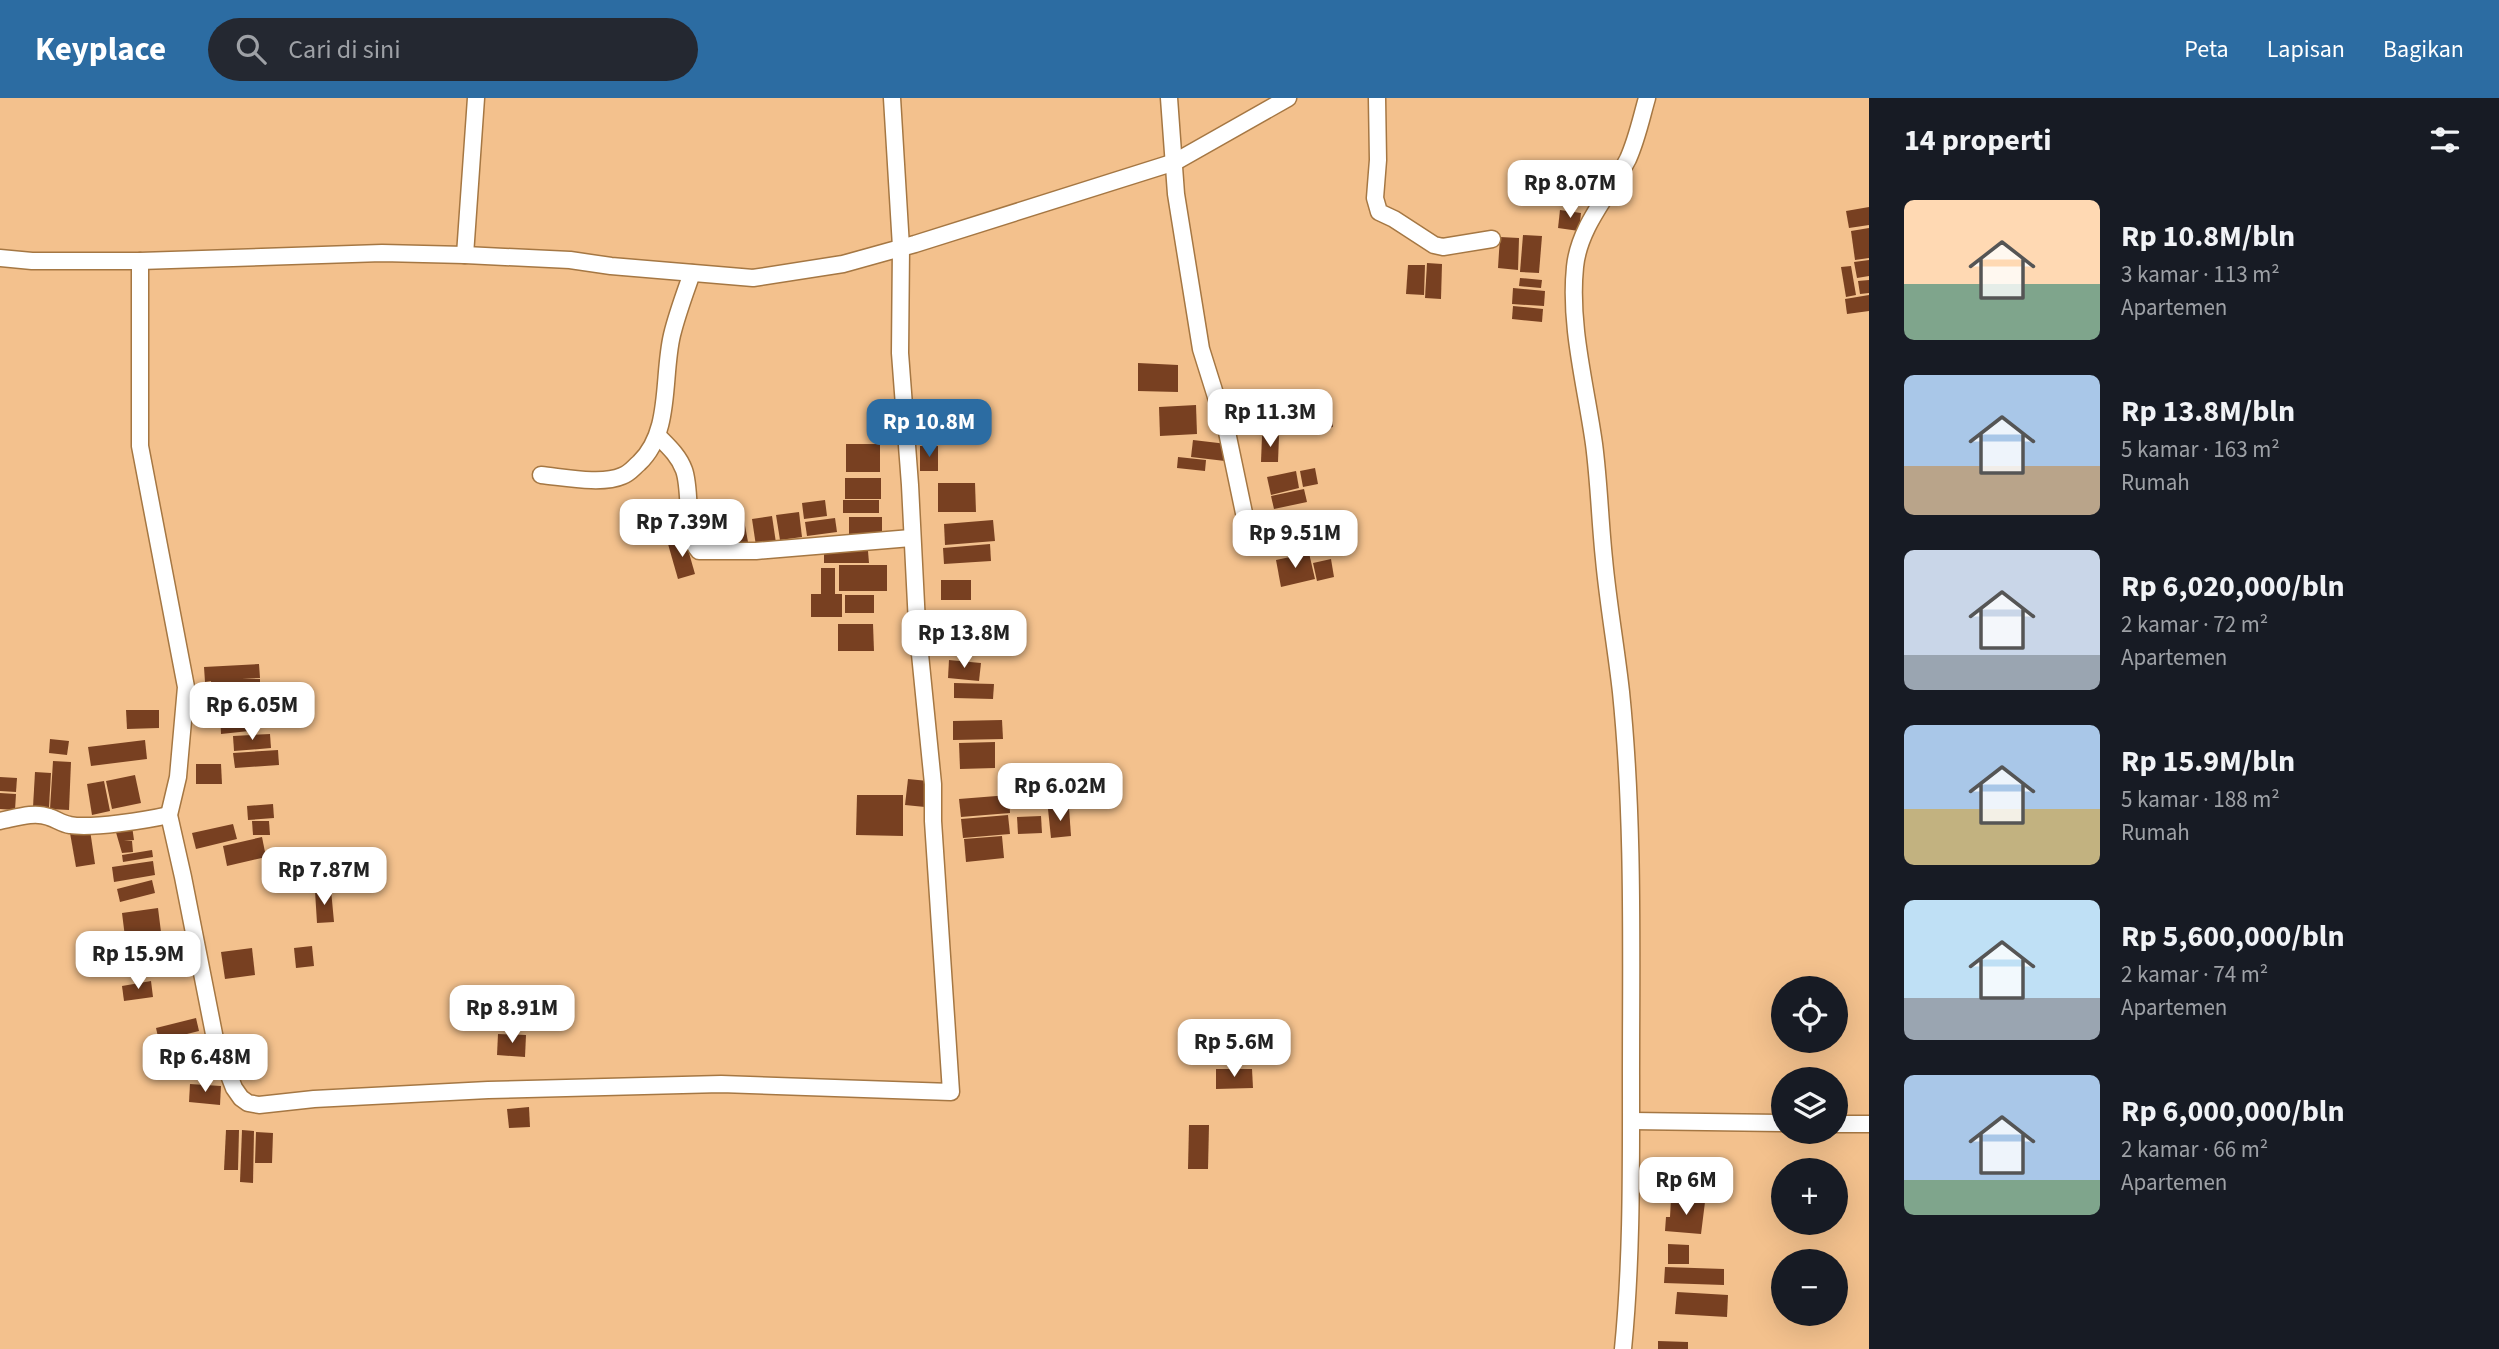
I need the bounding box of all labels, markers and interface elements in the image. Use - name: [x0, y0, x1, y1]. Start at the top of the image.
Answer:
- search box: [208, 18, 698, 81]
- text: Keyplace: [35, 26, 166, 73]
- icon: search: [232, 30, 270, 68]
- text: Cari di sini: [288, 31, 401, 68]
- text: Peta: [2184, 32, 2229, 67]
- text: Lapisan: [2267, 32, 2345, 67]
- text: Bagikan: [2383, 32, 2464, 67]
- text: 14 properti: [1904, 119, 2052, 162]
- icon: filters: [2426, 121, 2464, 159]
- pin: Rp 8.07M: [1498, 160, 1642, 220]
- text: Rp 8.07M: [1524, 166, 1616, 199]
- text: Rp 10.8M/bln: [2121, 215, 2295, 258]
- icon: home: [1960, 228, 2044, 312]
- text: 3 kamar · 113 m²: [2121, 258, 2280, 291]
- text: Apartemen: [2121, 291, 2227, 324]
- pin: Rp 11.3M: [1198, 390, 1342, 449]
- text: Rp 13.8M/bln: [2121, 390, 2295, 433]
- text: Rp 11.3M: [1224, 395, 1316, 428]
- pin: Rp 10.8M: [857, 400, 1001, 459]
- icon: home: [1960, 403, 2044, 487]
- text: Rp 10.8M: [883, 405, 975, 438]
- text: 5 kamar · 163 m²: [2121, 433, 2280, 466]
- text: Rumah: [2121, 466, 2190, 499]
- pin: Rp 7.39M: [610, 500, 754, 559]
- text: Rp 7.39M: [636, 505, 728, 538]
- pin: Rp 9.51M: [1223, 510, 1367, 570]
- text: Rp 9.51M: [1249, 516, 1341, 549]
- text: Rp 6,020,000/bln: [2121, 565, 2345, 608]
- icon: home: [1960, 578, 2044, 662]
- text: 2 kamar · 72 m²: [2121, 608, 2268, 641]
- pin: Rp 13.8M: [892, 610, 1036, 670]
- text: Rp 13.8M: [918, 616, 1010, 649]
- text: Apartemen: [2121, 641, 2227, 674]
- pin: Rp 6.05M: [180, 682, 324, 742]
- text: Rp 6.05M: [206, 688, 298, 721]
- text: Rp 15.9M/bln: [2121, 740, 2295, 783]
- icon: home: [1960, 753, 2044, 837]
- pin: Rp 6.02M: [988, 764, 1132, 823]
- text: Rp 6.02M: [1014, 769, 1106, 802]
- text: 5 kamar · 188 m²: [2121, 783, 2280, 816]
- text: Rumah: [2121, 816, 2190, 849]
- pin: Rp 7.87M: [252, 848, 396, 907]
- text: Rp 7.87M: [278, 853, 370, 886]
- text: Rp 5,600,000/bln: [2121, 915, 2345, 958]
- icon: home: [1960, 928, 2044, 1012]
- pin: Rp 15.9M: [66, 932, 210, 991]
- text: Rp 15.9M: [92, 937, 184, 970]
- text: 2 kamar · 74 m²: [2121, 958, 2268, 991]
- map controls: [1771, 976, 1848, 1326]
- button: locate: [1771, 976, 1848, 1053]
- pin: Rp 8.91M: [440, 986, 584, 1045]
- text: Rp 8.91M: [466, 991, 558, 1024]
- text: Apartemen: [2121, 991, 2227, 1024]
- pin: Rp 5.6M: [1169, 1020, 1299, 1079]
- text: Rp 5.6M: [1194, 1025, 1274, 1058]
- pin: Rp 6.48M: [133, 1034, 277, 1094]
- text: Rp 6.48M: [159, 1040, 251, 1073]
- button: layers: [1771, 1067, 1848, 1144]
- text: Rp 6,000,000/bln: [2121, 1090, 2345, 1133]
- icon: home: [1960, 1103, 2044, 1187]
- text: 2 kamar · 66 m²: [2121, 1133, 2268, 1166]
- pin: Rp 6M: [1637, 1158, 1735, 1217]
- button: +: [1771, 1158, 1848, 1235]
- text: Rp 6M: [1655, 1163, 1717, 1196]
- text: Apartemen: [2121, 1166, 2227, 1199]
- button: −: [1771, 1249, 1848, 1326]

